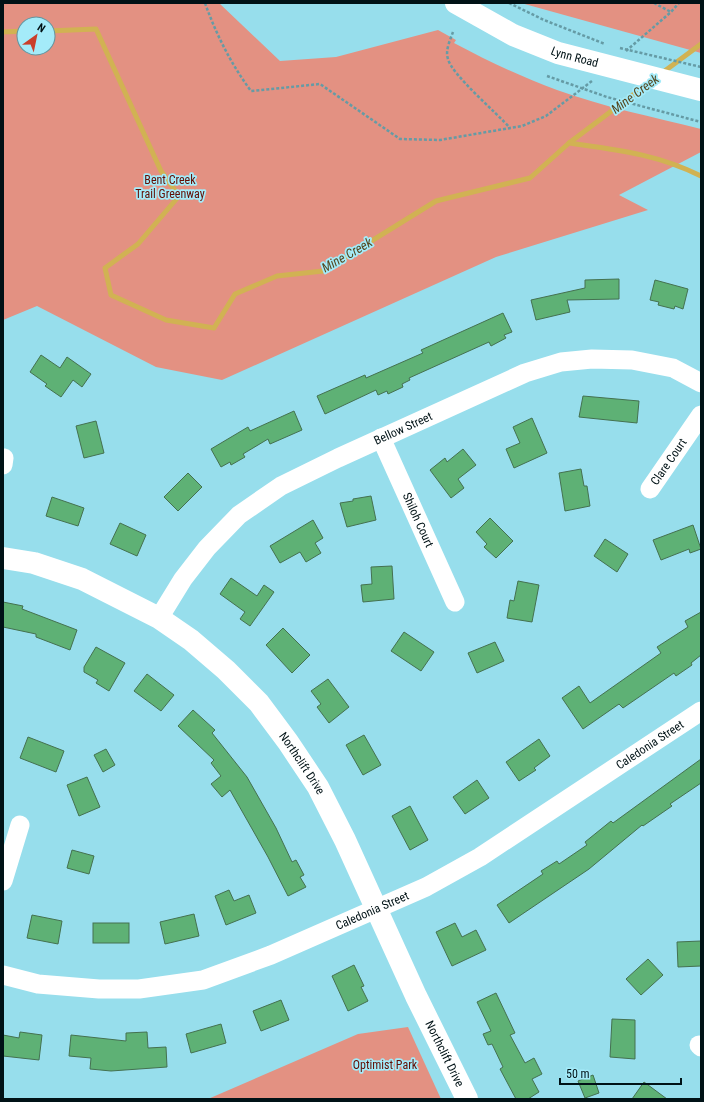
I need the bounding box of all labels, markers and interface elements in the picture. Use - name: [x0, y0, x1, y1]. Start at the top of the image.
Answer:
- north arrow: [16, 16, 56, 56]
- text: N: [35, 21, 48, 35]
- street label: Lynn Road: [549, 44, 600, 70]
- water label: Mine Creek: [608, 71, 662, 117]
- park label: Bent Creek Trail Greenway: [135, 173, 205, 201]
- water label: Mine Creek: [319, 234, 375, 275]
- street label: Bellow Street: [372, 409, 435, 448]
- street label: Clare Court: [648, 435, 690, 488]
- street label: Shiloh Court: [400, 491, 437, 550]
- street label: Caledonia Street: [613, 717, 687, 772]
- street label: Northclift Drive: [276, 729, 328, 797]
- street label: Caledonia Street: [334, 888, 411, 933]
- street label: Northclift Drive: [422, 1018, 467, 1090]
- park label: Optimist Park: [353, 1058, 418, 1072]
- scale bar: [560, 1060, 681, 1086]
- text: 50 m: [566, 1067, 590, 1081]

